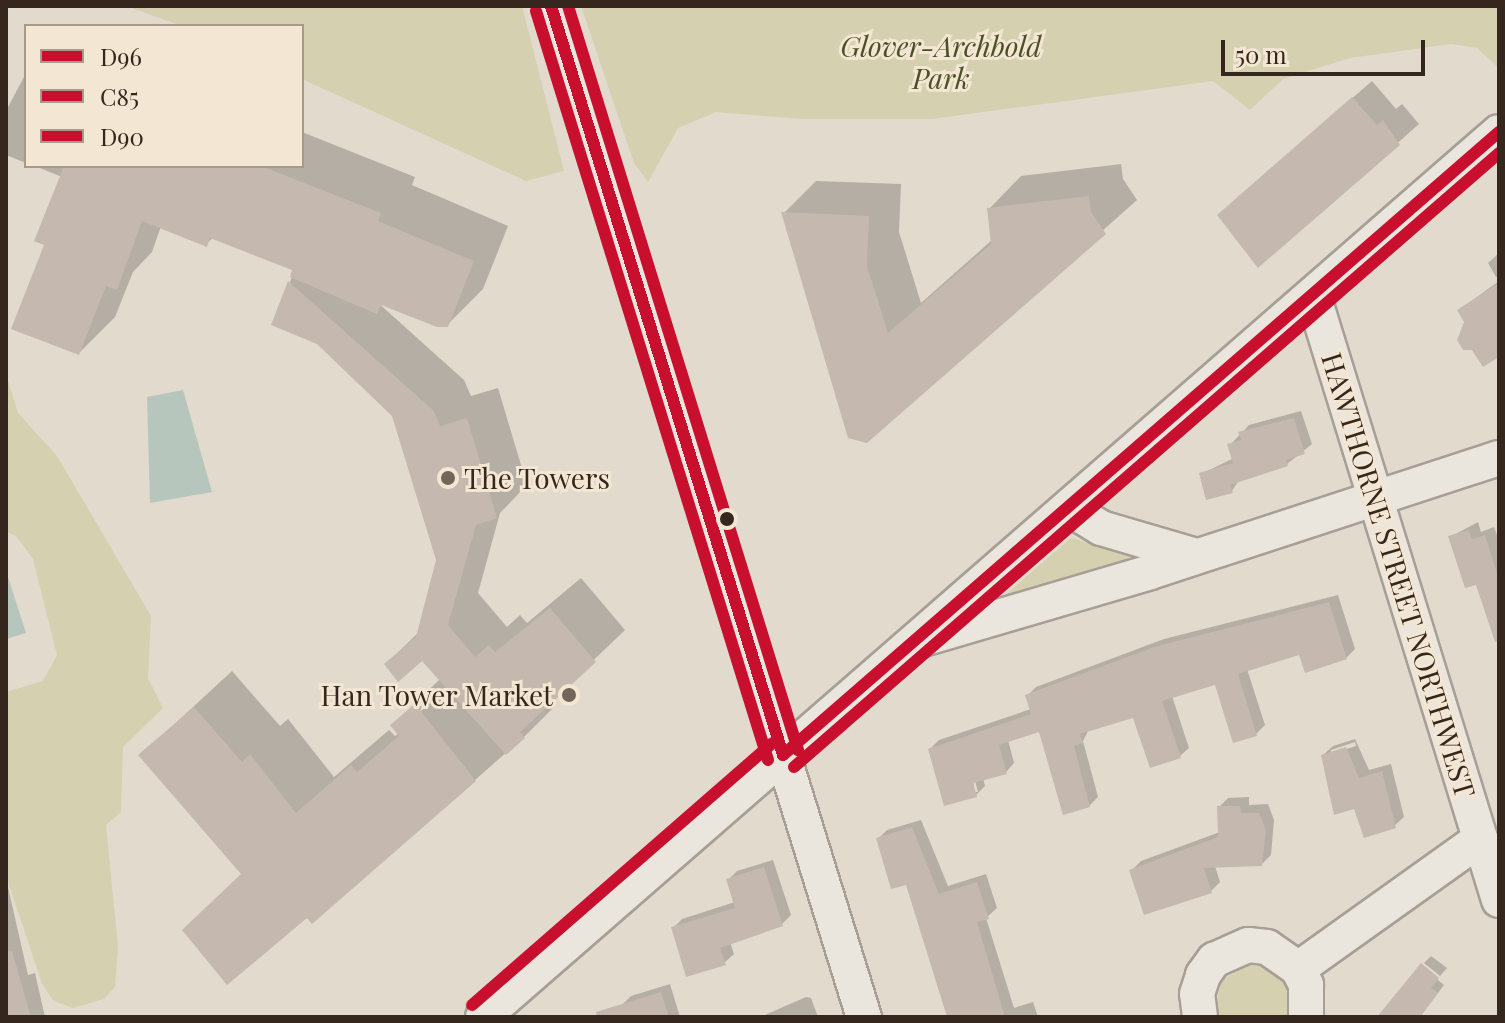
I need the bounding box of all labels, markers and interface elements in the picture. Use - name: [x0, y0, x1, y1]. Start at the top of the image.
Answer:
- legend: [24, 24, 304, 168]
- scale bar: [1225, 24, 1429, 74]
- park label: Glover-Archbold Park: [841, 29, 1041, 95]
- text: 50 m: [1235, 38, 1287, 70]
- text: D96: [100, 40, 142, 72]
- text: C85: [100, 80, 139, 112]
- text: D90: [100, 120, 144, 152]
- street label: HAWTHORNE STREET NORTHWEST: [1315, 348, 1483, 802]
- place label: The Towers: [464, 461, 611, 495]
- marker: The Towers: [439, 469, 457, 487]
- unlabelled marker: [719, 511, 735, 527]
- place label: Han Tower Market: [319, 678, 553, 712]
- marker: Han Tower Market: [560, 686, 578, 704]

